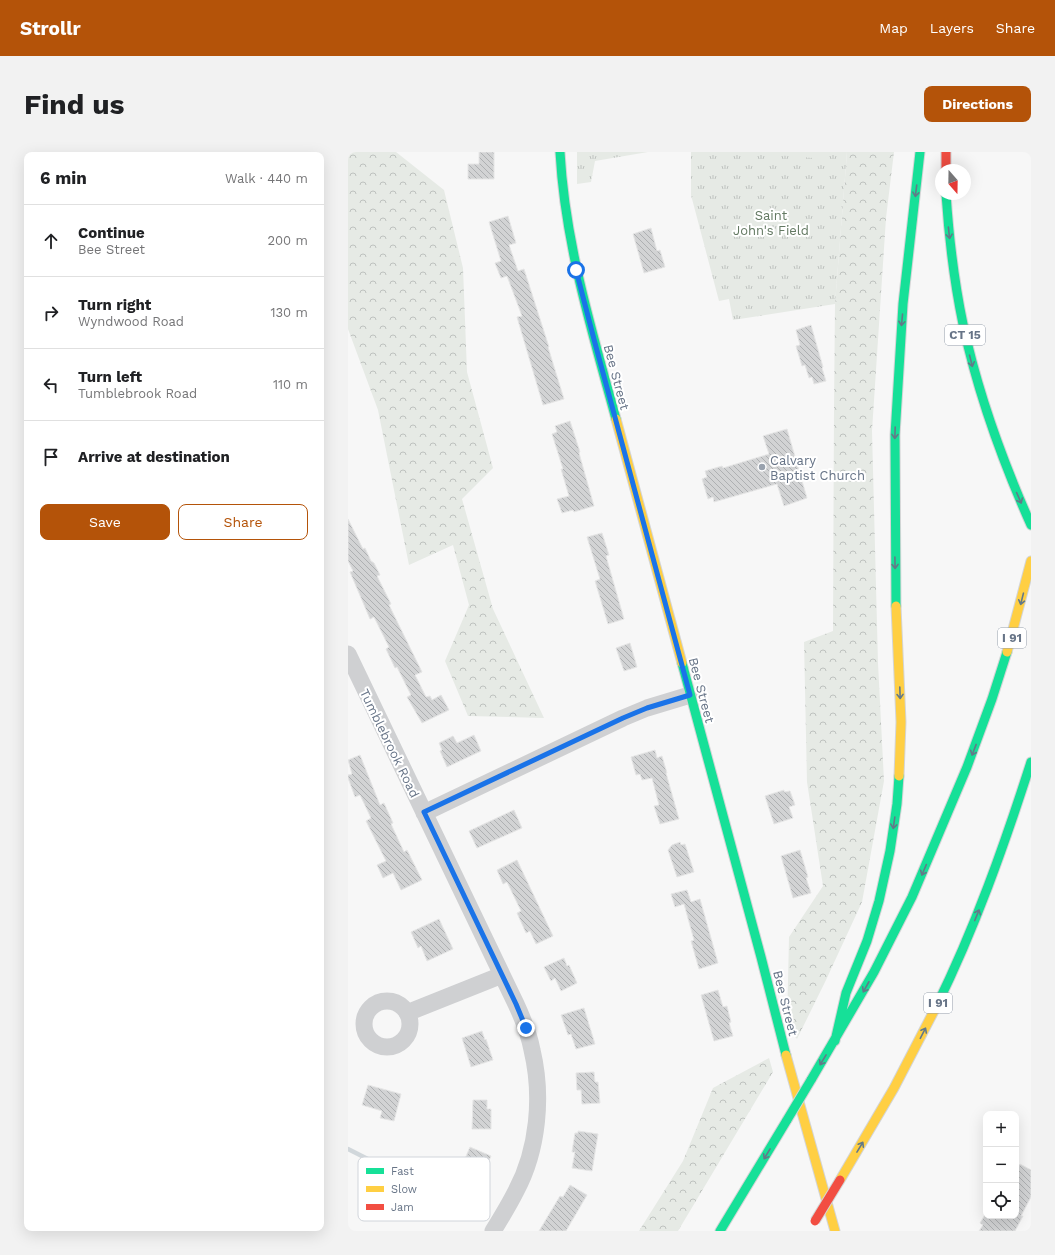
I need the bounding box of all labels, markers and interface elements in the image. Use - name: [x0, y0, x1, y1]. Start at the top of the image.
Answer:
- text: Strollr: [20, 17, 81, 40]
- text: Map: [879, 20, 908, 36]
- text: Layers: [930, 20, 974, 36]
- text: Share: [996, 20, 1035, 36]
- button: Directions: [924, 86, 1031, 122]
- text: Find us: [24, 88, 124, 121]
- north arrow: [935, 164, 971, 200]
- text: 6 min: [40, 168, 87, 188]
- text: Walk · 440 m: [225, 171, 308, 186]
- one-way arrow: [912, 184, 920, 197]
- park label: Saint John's Field: [733, 208, 809, 238]
- text: Continue: [78, 224, 145, 242]
- one-way arrow: [946, 226, 953, 239]
- icon: ahead: [40, 230, 62, 252]
- text: 200 m: [267, 233, 308, 248]
- text: Bee Street: [78, 242, 145, 257]
- route start: [567, 261, 585, 279]
- text: Turn right: [78, 296, 151, 314]
- icon: right: [40, 302, 62, 324]
- text: 130 m: [270, 305, 308, 320]
- one-way arrow: [898, 313, 905, 326]
- text: Wyndwood Road: [78, 314, 184, 329]
- road number: CT 15: [945, 325, 985, 345]
- street label: Bee Street: [601, 343, 633, 412]
- one-way arrow: [968, 354, 975, 367]
- text: Turn left: [78, 368, 142, 386]
- icon: left: [40, 374, 62, 396]
- text: 110 m: [273, 377, 308, 392]
- text: Tumblebrook Road: [78, 386, 197, 401]
- one-way arrow: [891, 426, 899, 439]
- icon: arrive: [40, 446, 62, 468]
- text: Arrive at destination: [78, 448, 230, 466]
- place label: Calvary Baptist Church: [770, 453, 865, 483]
- marker: Calvary Baptist Church: [757, 462, 767, 472]
- one-way arrow: [1016, 492, 1023, 504]
- button: Save: [40, 504, 170, 540]
- button: Share: [178, 504, 308, 540]
- one-way arrow: [891, 556, 899, 569]
- one-way arrow: [1018, 592, 1025, 605]
- road number: I 91: [998, 628, 1026, 648]
- street label: Bee Street: [686, 656, 718, 725]
- street label: Tumblebrook Road: [357, 686, 422, 800]
- one-way arrow: [896, 686, 904, 699]
- one-way arrow: [969, 744, 977, 756]
- one-way arrow: [890, 816, 898, 829]
- one-way arrow: [920, 864, 927, 876]
- one-way arrow: [974, 909, 982, 921]
- street label: Bee Street: [770, 969, 801, 1038]
- one-way arrow: [862, 980, 870, 992]
- road number: I 91: [924, 993, 952, 1013]
- route end: [517, 1019, 535, 1037]
- one-way arrow: [920, 1027, 927, 1039]
- one-way arrow: [819, 1054, 827, 1065]
- map controls: [983, 1111, 1019, 1219]
- button: +: [983, 1111, 1019, 1147]
- one-way arrow: [856, 1141, 864, 1153]
- button: −: [983, 1147, 1019, 1183]
- one-way arrow: [762, 1148, 770, 1160]
- legend: [358, 1157, 490, 1221]
- text: Fast: [391, 1165, 414, 1178]
- text: Slow: [391, 1183, 417, 1196]
- button: locate: [983, 1183, 1019, 1219]
- text: Jam: [391, 1201, 414, 1214]

